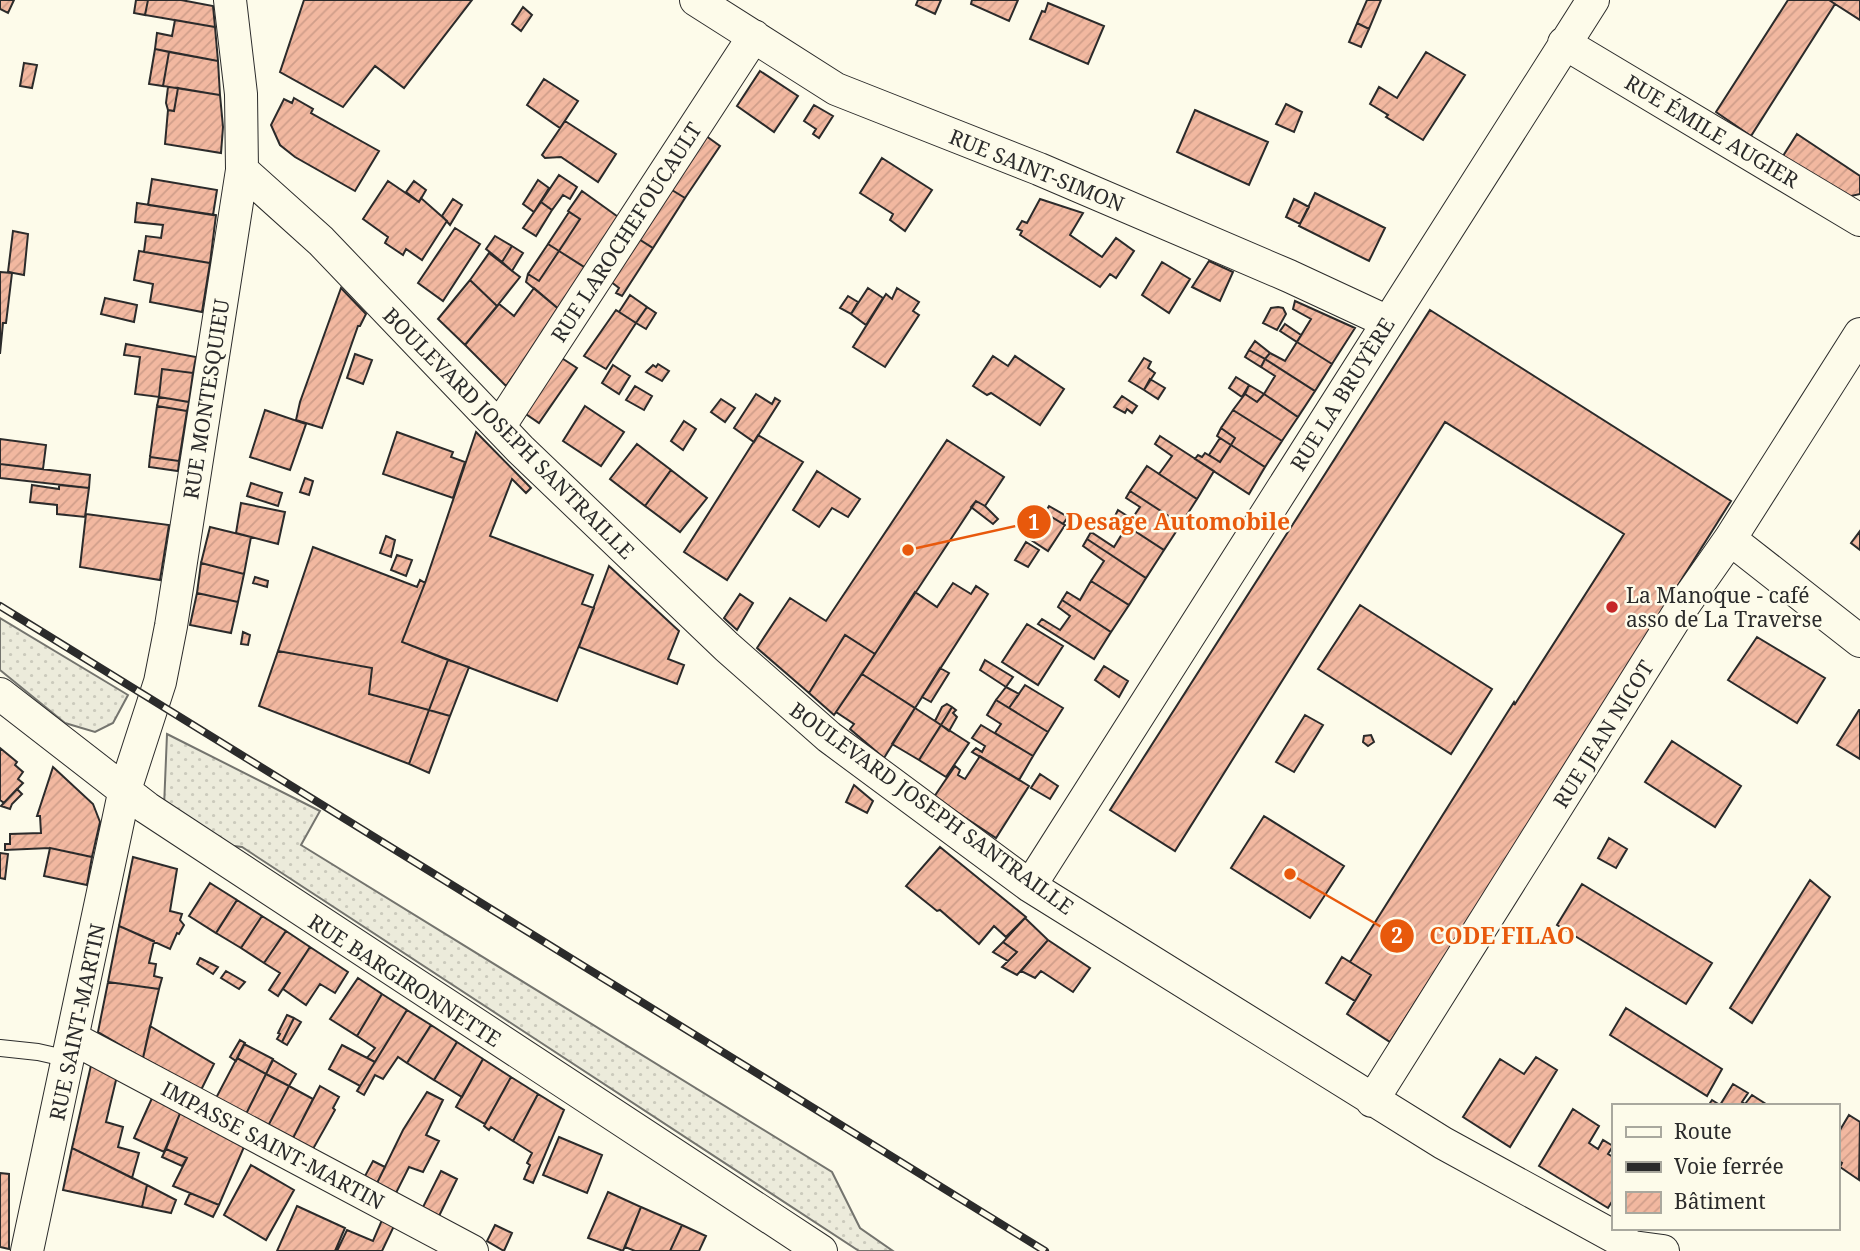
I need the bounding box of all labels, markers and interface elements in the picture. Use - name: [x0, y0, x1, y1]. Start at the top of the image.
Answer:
- street label: RUE ÉMILE AUGIER: [1620, 68, 1804, 194]
- street label: RUE LAROCHEFOUCAULT: [544, 117, 708, 347]
- street label: RUE SAINT-SIMON: [945, 122, 1129, 218]
- street label: RUE MONTESQUIEU: [176, 297, 236, 501]
- street label: BOULEVARD JOSEPH SANTRAILLE: [377, 301, 641, 565]
- street label: RUE LA BRUYÈRE: [1284, 312, 1400, 476]
- callout: Desage Automobile: [1017, 500, 1304, 544]
- text: Desage Automobile: [1066, 505, 1290, 537]
- text: 1: [1028, 508, 1040, 536]
- place label: La Manoque - café asso de La Traverse: [1626, 581, 1822, 633]
- marker: La Manoque - café asso de La Traverse: [1604, 599, 1620, 615]
- street label: RUE JEAN NICOT: [1546, 655, 1660, 813]
- street label: BOULEVARD JOSEPH SANTRAILLE: [784, 695, 1080, 921]
- street label: RUE BARGIRONNETTE: [303, 907, 507, 1053]
- callout: CODE FILAO: [1380, 914, 1589, 958]
- text: CODE FILAO: [1429, 919, 1575, 951]
- street label: RUE SAINT-MARTIN: [42, 921, 112, 1123]
- text: 2: [1391, 921, 1403, 949]
- street label: IMPASSE SAINT-MARTIN: [157, 1074, 389, 1216]
- legend: [1612, 1104, 1839, 1230]
- text: Route: [1674, 1117, 1732, 1145]
- text: Voie ferrée: [1674, 1152, 1784, 1180]
- text: Bâtiment: [1674, 1187, 1766, 1215]

